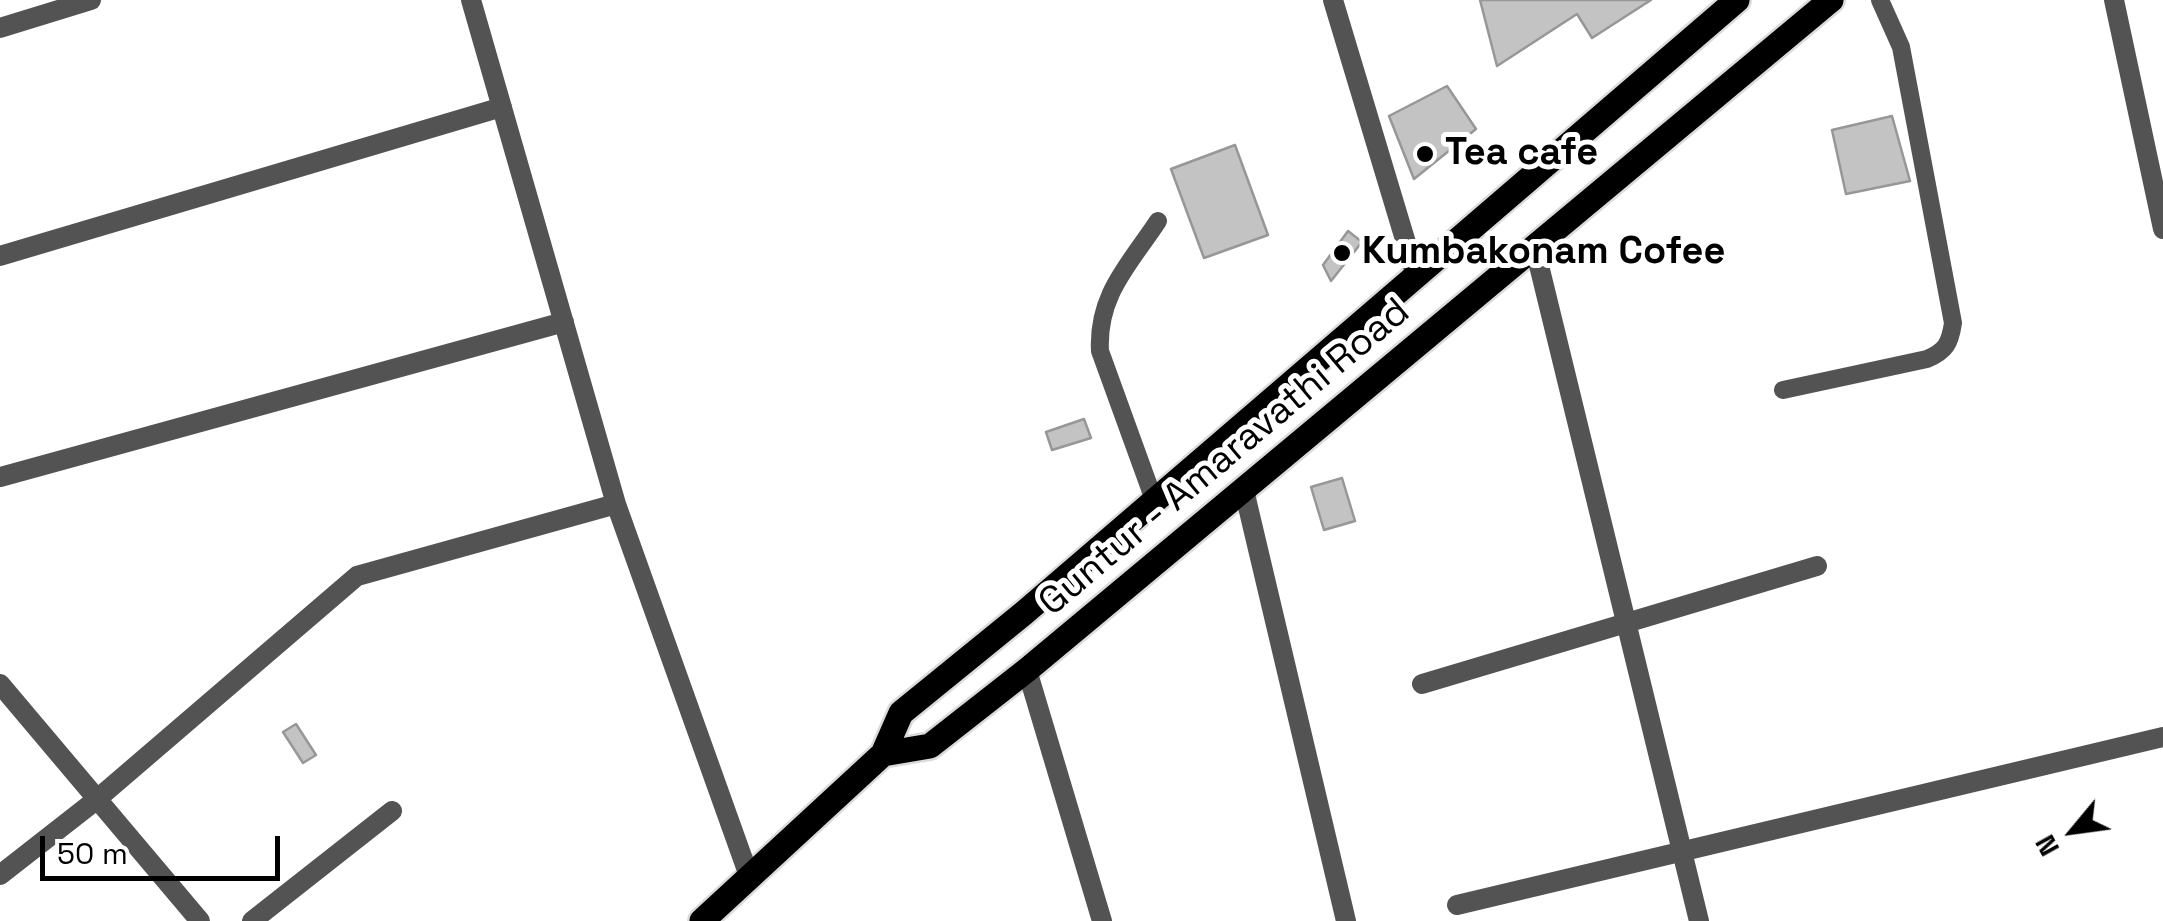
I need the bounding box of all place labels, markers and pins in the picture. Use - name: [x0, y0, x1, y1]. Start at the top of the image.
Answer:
- place label: Tea cafe: [1445, 131, 1598, 177]
- marker: Tea cafe: [1414, 143, 1436, 165]
- place label: Kumbakonam Cofee: [1362, 230, 1725, 276]
- marker: Kumbakonam Cofee: [1331, 242, 1353, 264]

